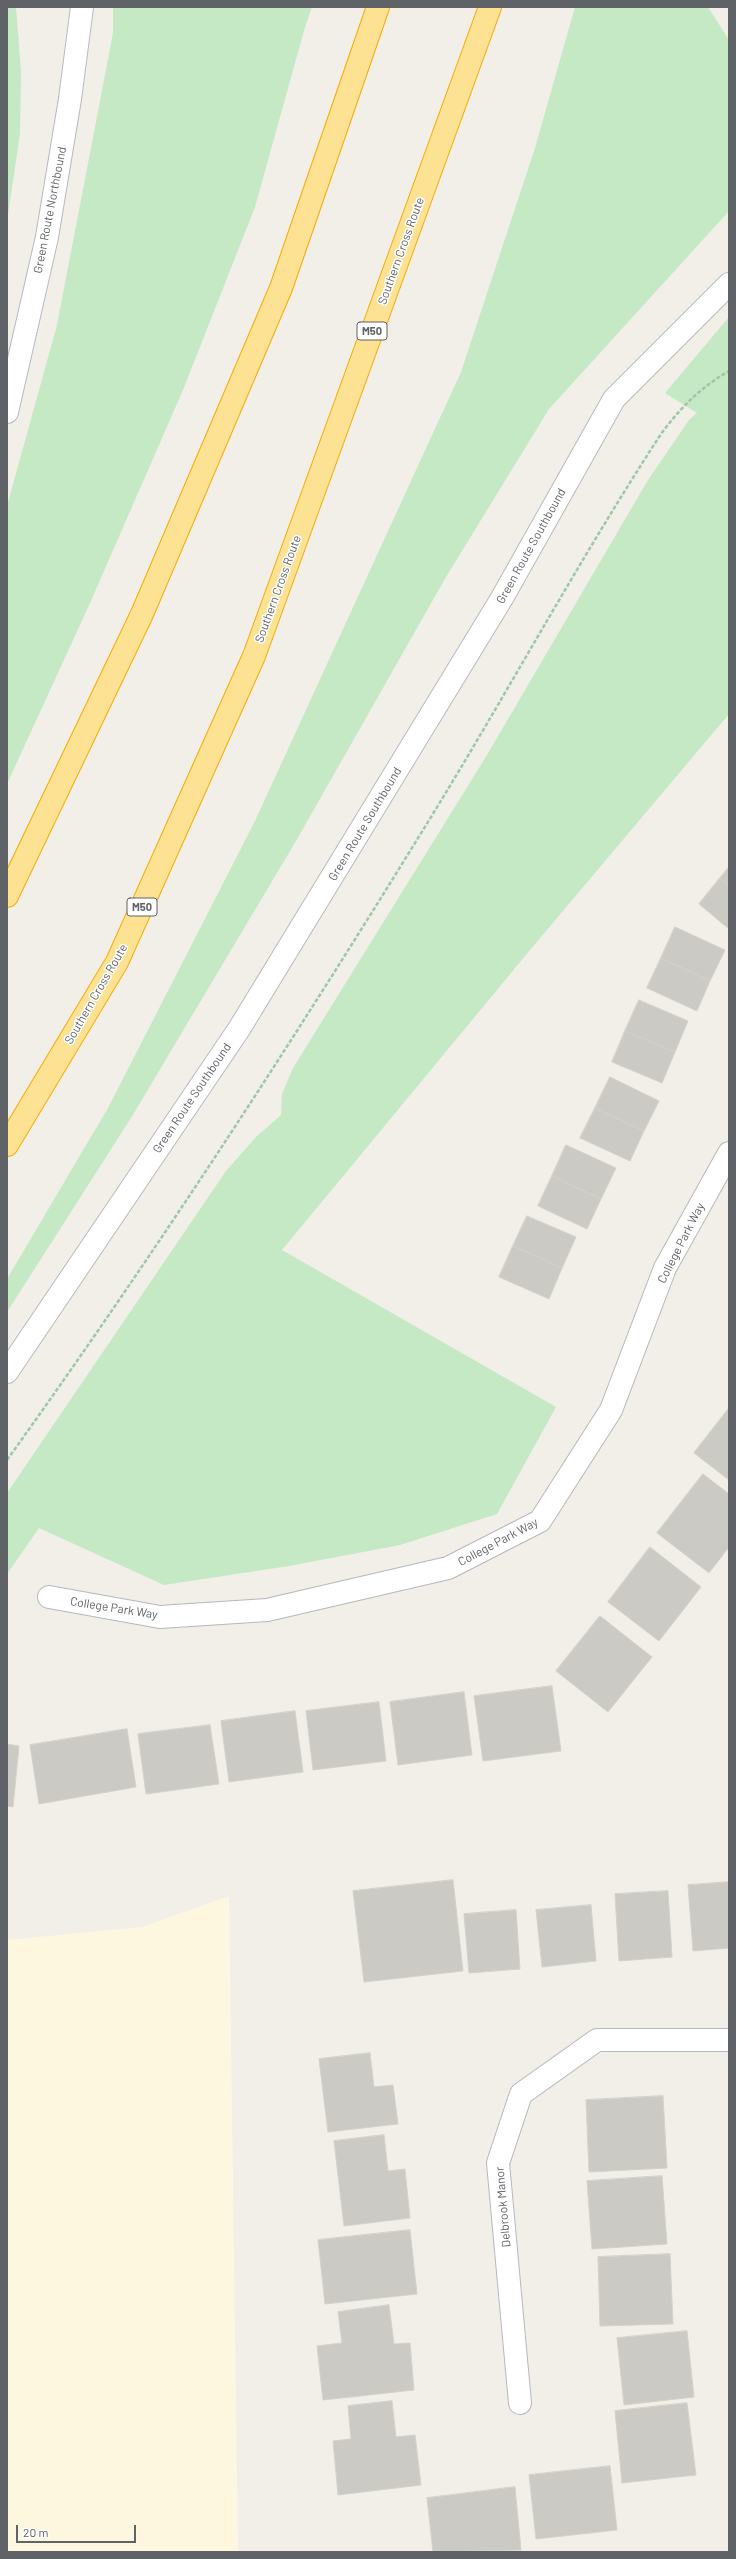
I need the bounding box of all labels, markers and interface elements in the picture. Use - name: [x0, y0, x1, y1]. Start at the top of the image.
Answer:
- street label: Green Route Northbound: [31, 145, 69, 275]
- street label: Southern Cross Route: [375, 195, 427, 307]
- road number: M50: [357, 322, 387, 340]
- street label: Green Route Southbound: [493, 486, 569, 606]
- street label: Southern Cross Route: [252, 533, 304, 645]
- street label: Green Route Southbound: [325, 765, 405, 883]
- road number: M50: [127, 898, 157, 916]
- street label: Southern Cross Route: [61, 941, 131, 1047]
- street label: Green Route Southbound: [150, 1040, 234, 1156]
- street label: College Park Way: [655, 1200, 707, 1286]
- street label: College Park Way: [456, 1515, 540, 1569]
- street label: College Park Way: [69, 1594, 159, 1622]
- street label: Delbrook Manor: [492, 2166, 514, 2248]
- scale bar: [18, 2517, 138, 2543]
- text: 20 m: [23, 2525, 49, 2539]

